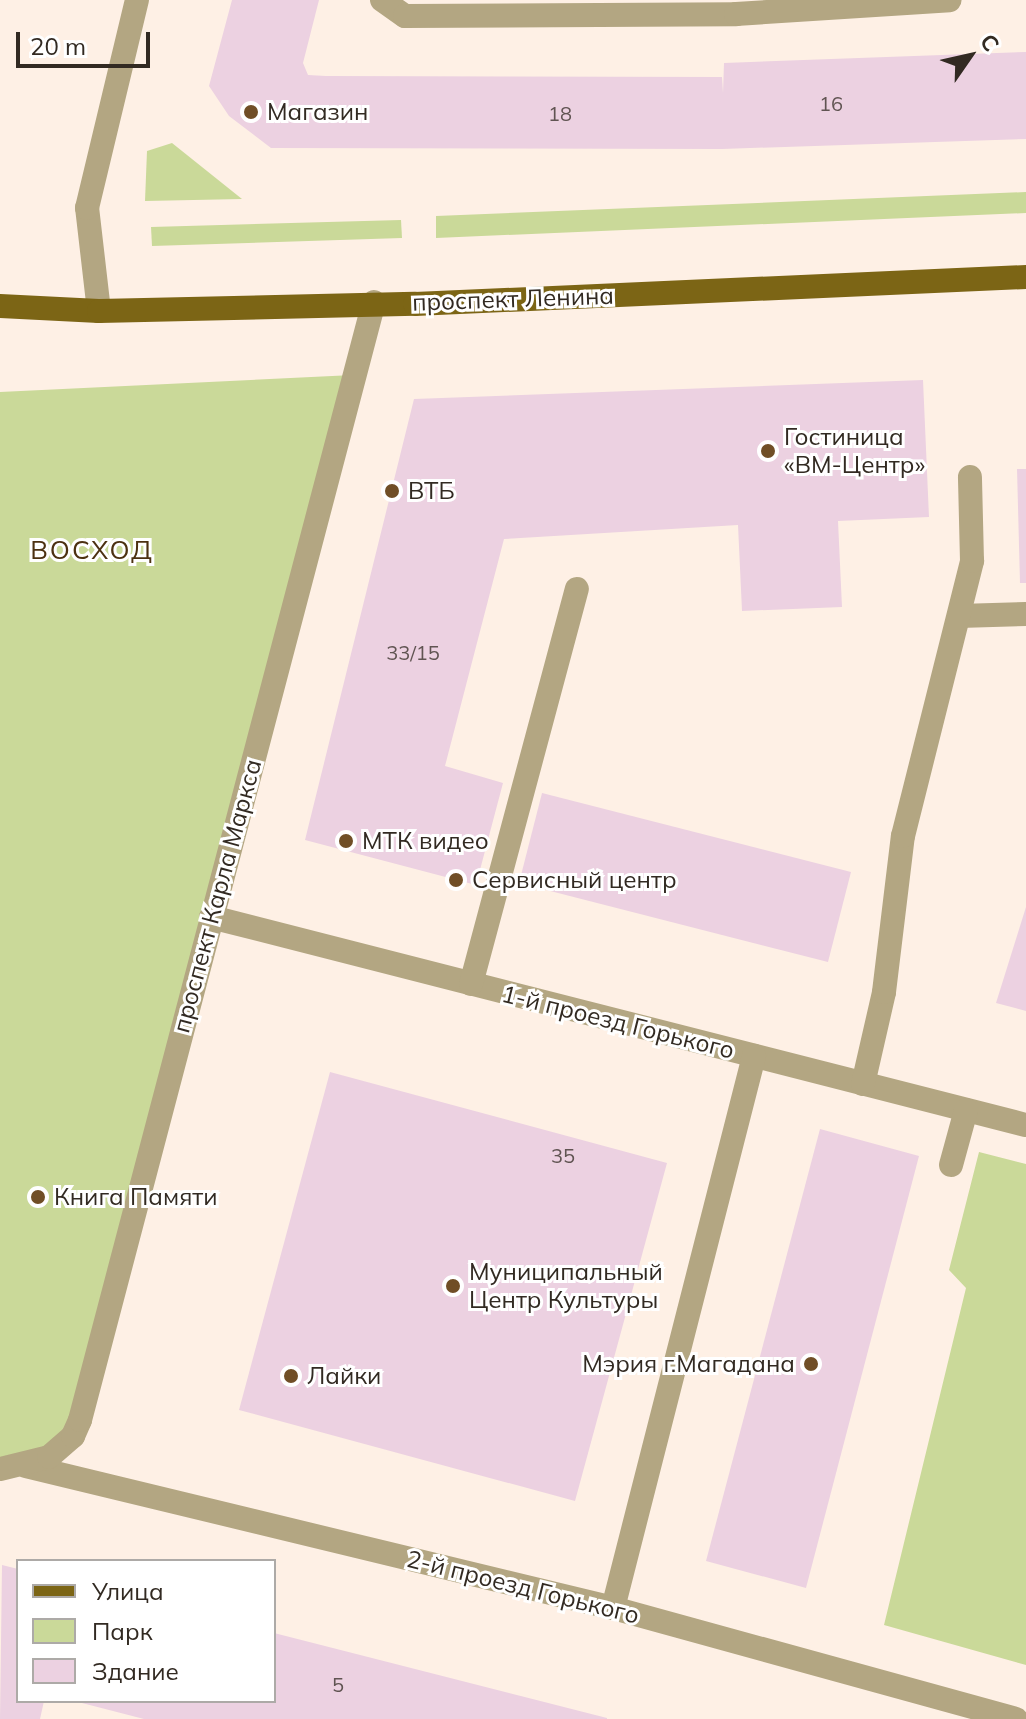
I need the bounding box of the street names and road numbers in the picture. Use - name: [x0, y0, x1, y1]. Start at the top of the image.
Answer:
- street label: проспект Ленина: [412, 281, 614, 317]
- street label: проспект Карла Маркса: [167, 756, 267, 1036]
- street label: 1-й проезд Горького: [499, 979, 737, 1065]
- street label: 2-й проезд Горького: [404, 1544, 642, 1630]

